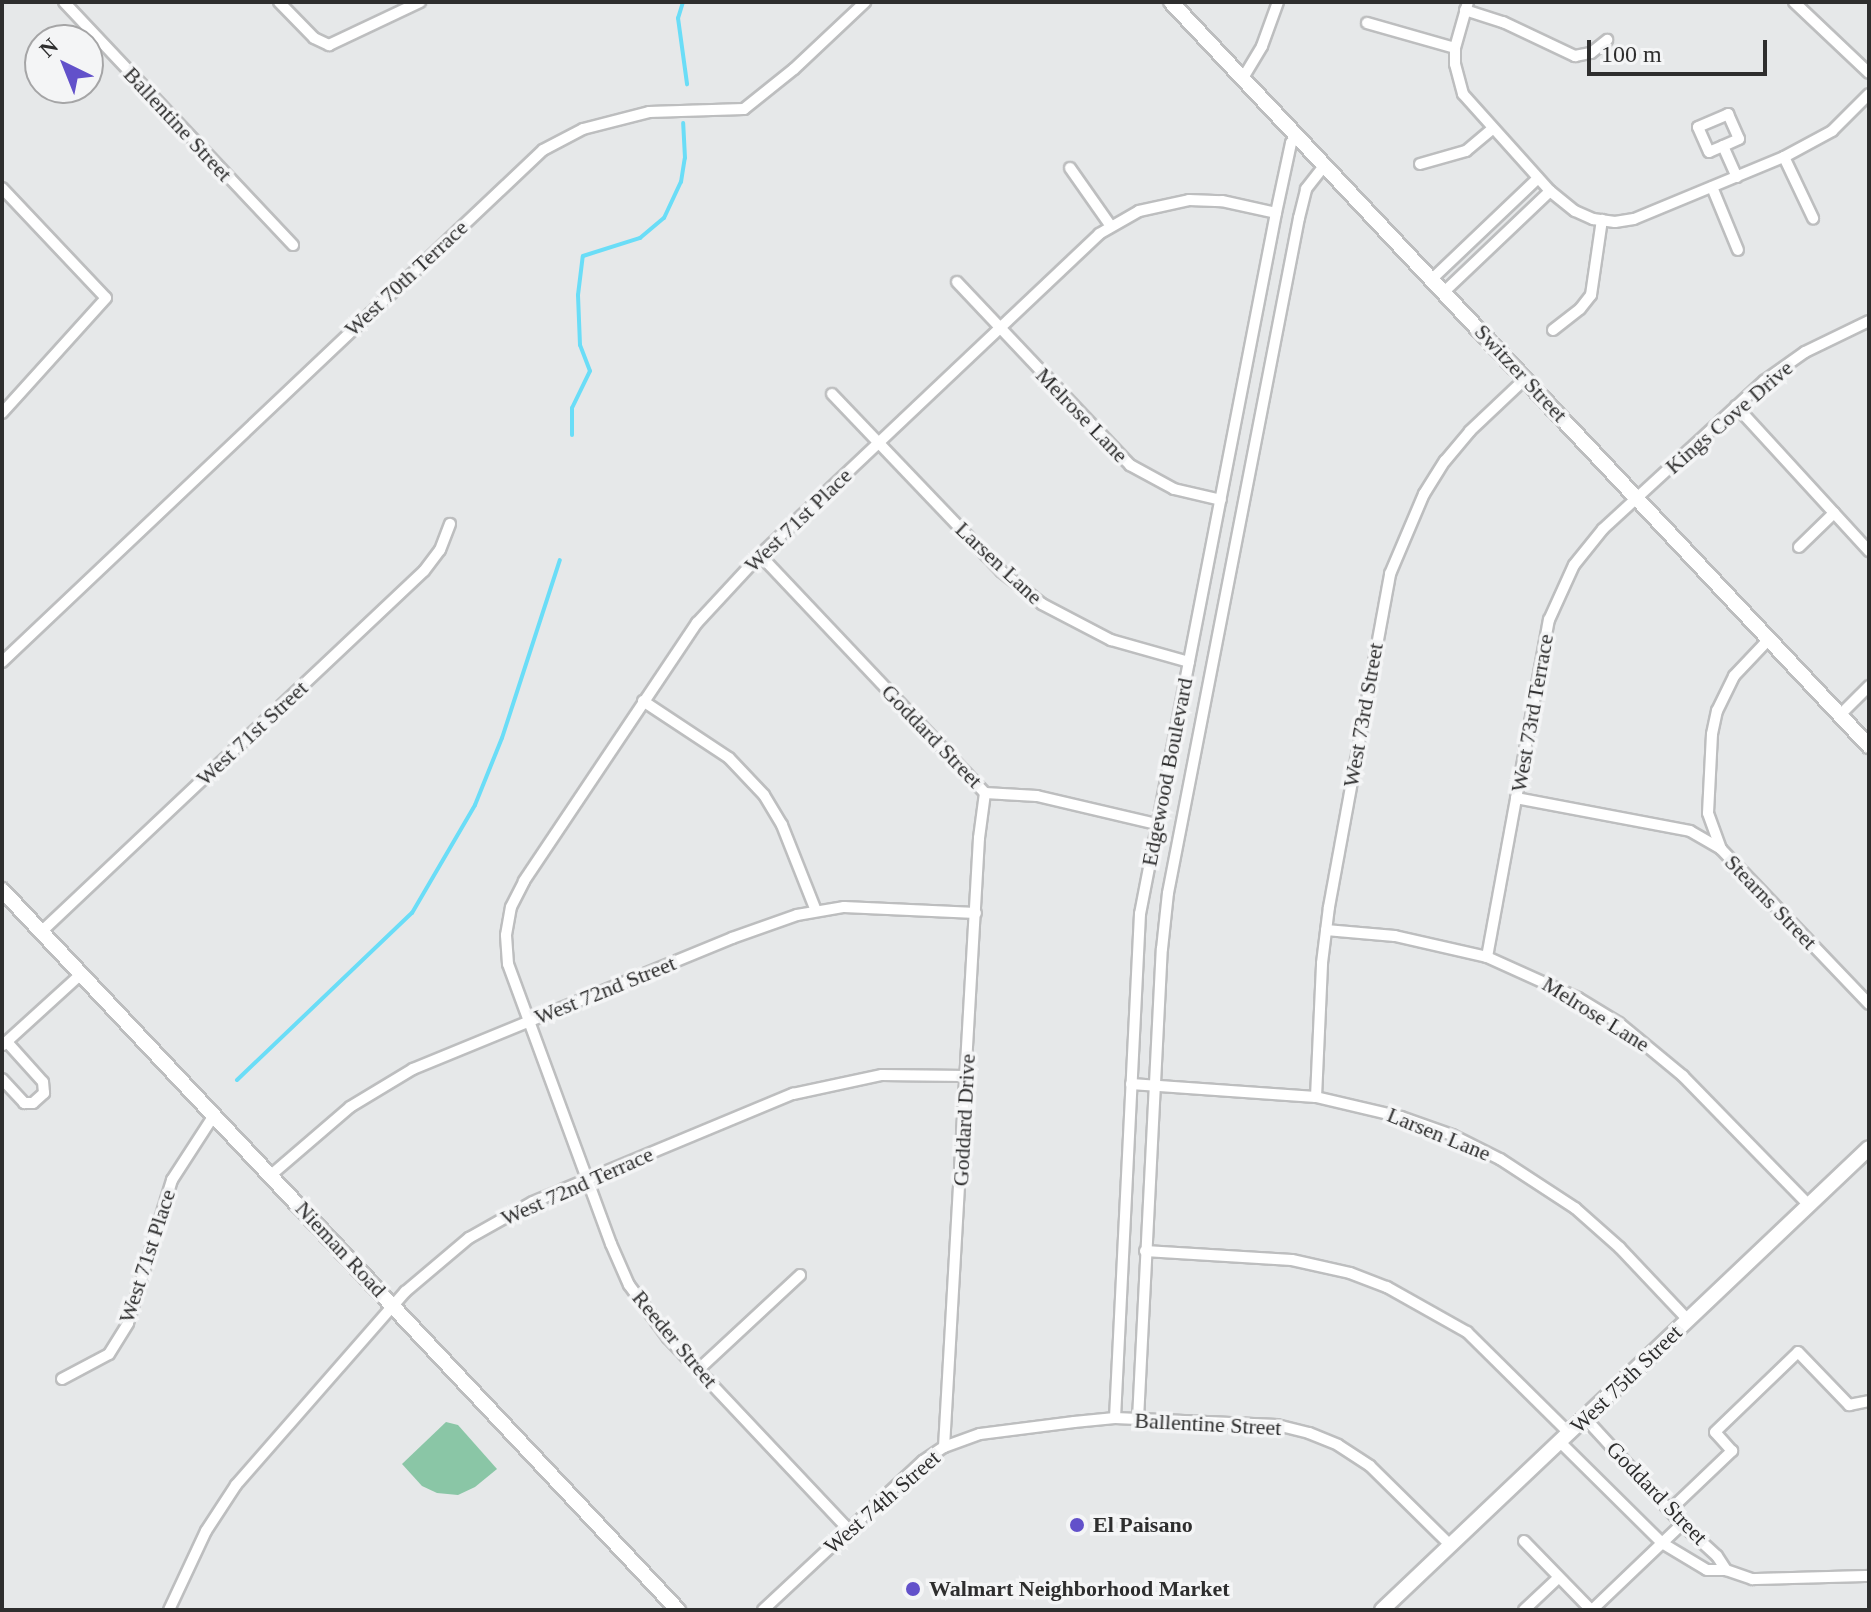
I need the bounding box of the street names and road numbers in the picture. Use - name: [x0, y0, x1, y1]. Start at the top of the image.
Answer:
- street label: Ballentine Street: [118, 61, 238, 187]
- street label: West 70th Terrace: [339, 214, 473, 342]
- street label: Switzer Street: [1469, 319, 1573, 427]
- street label: Kings Cove Drive: [1660, 355, 1798, 479]
- street label: Melrose Lane: [1030, 362, 1134, 468]
- street label: West 71st Place: [739, 462, 857, 578]
- street label: Larsen Lane: [950, 516, 1048, 610]
- street label: West 73rd Terrace: [1505, 632, 1559, 794]
- street label: West 73rd Street: [1337, 641, 1389, 789]
- street label: West 71st Street: [191, 675, 313, 791]
- street label: Edgewood Boulevard: [1136, 676, 1198, 868]
- street label: Goddard Street: [876, 679, 988, 793]
- street label: Stearns Street: [1719, 849, 1823, 955]
- street label: West 72nd Street: [531, 950, 679, 1030]
- street label: Melrose Lane: [1537, 971, 1655, 1057]
- street label: Goddard Drive: [947, 1053, 981, 1187]
- street label: Larsen Lane: [1383, 1101, 1495, 1167]
- street label: West 72nd Terrace: [497, 1141, 657, 1231]
- street label: West 71st Place: [113, 1186, 181, 1326]
- street label: Nieman Road: [290, 1196, 392, 1302]
- street label: Reeder Street: [627, 1285, 723, 1393]
- street label: West 75th Street: [1565, 1319, 1687, 1439]
- street label: Ballentine Street: [1134, 1407, 1282, 1441]
- street label: Goddard Street: [1601, 1436, 1713, 1550]
- street label: West 74th Street: [819, 1445, 945, 1559]

